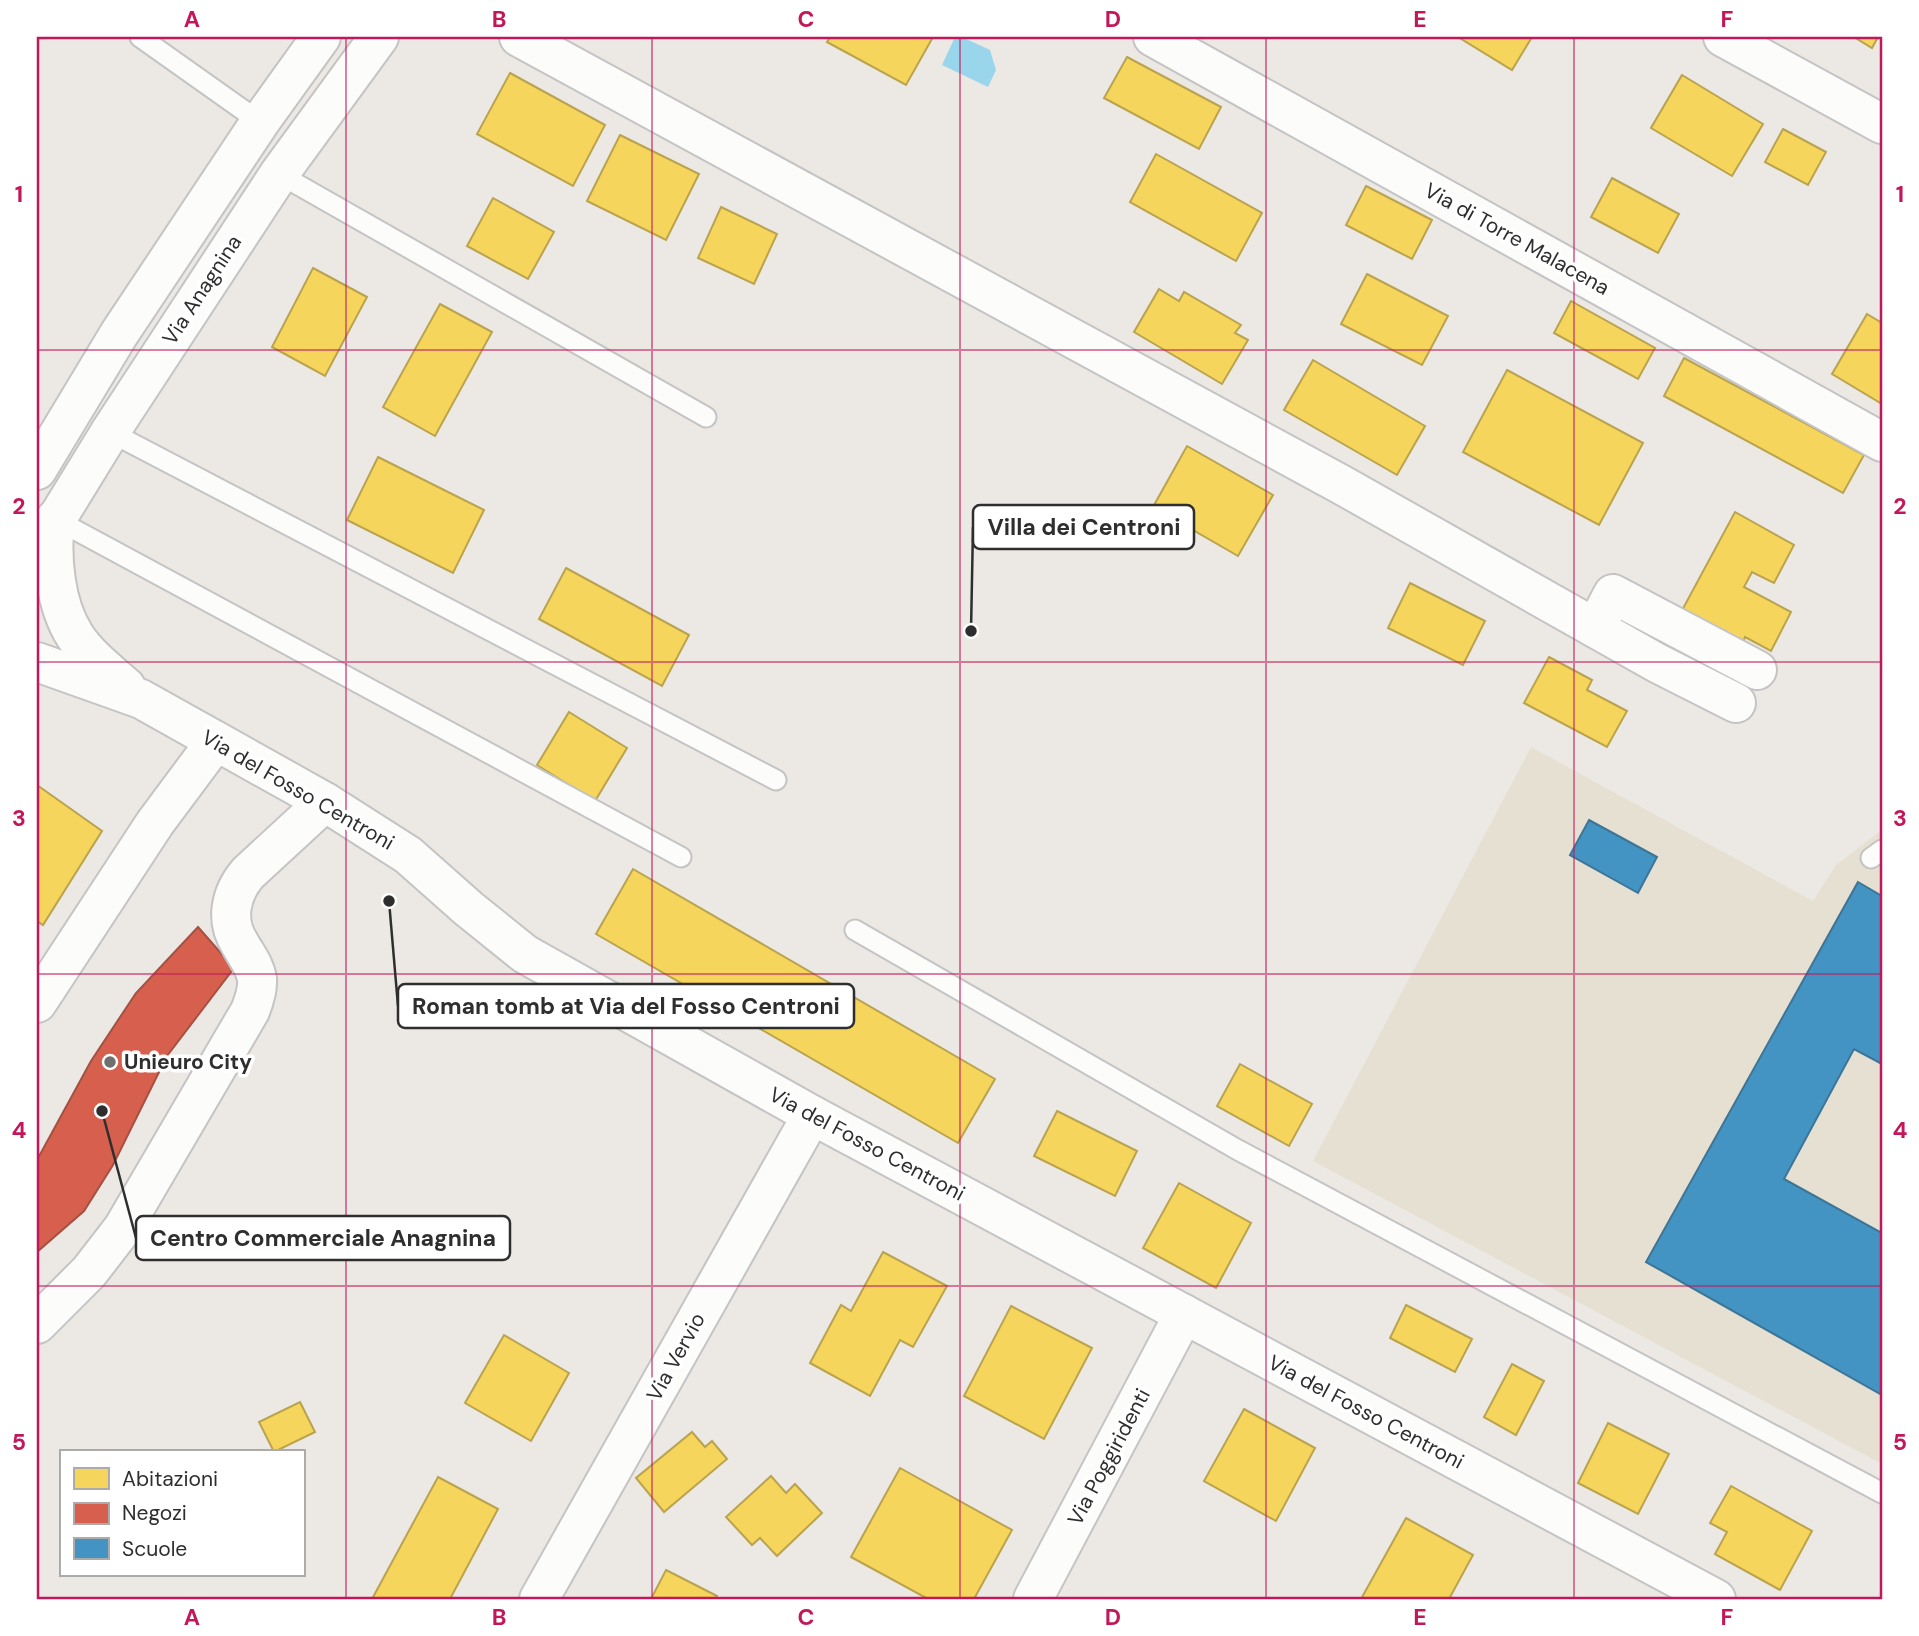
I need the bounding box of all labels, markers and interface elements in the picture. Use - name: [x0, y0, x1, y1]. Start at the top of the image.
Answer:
- text: A: [184, 4, 200, 34]
- text: B: [492, 4, 506, 34]
- text: C: [798, 4, 814, 34]
- text: D: [1105, 4, 1121, 34]
- text: E: [1413, 4, 1427, 34]
- text: F: [1721, 4, 1734, 34]
- street label: Via di Torre Malacena: [1419, 176, 1615, 302]
- text: 1: [15, 179, 23, 209]
- text: 1: [1896, 179, 1904, 209]
- street label: Via Anagnina: [156, 230, 248, 350]
- text: 2: [12, 491, 26, 521]
- text: 2: [1893, 491, 1907, 521]
- callout: Villa dei Centroni: [973, 505, 1194, 549]
- text: Villa dei Centroni: [987, 512, 1181, 542]
- street label: Via del Fosso Centroni: [197, 723, 399, 857]
- text: 3: [12, 803, 26, 833]
- text: 3: [1893, 803, 1907, 833]
- callout: Roman tomb at Via del Fosso Centroni: [398, 984, 854, 1028]
- text: Roman tomb at Via del Fosso Centroni: [412, 991, 840, 1021]
- place label: Unieuro City: [124, 1048, 252, 1076]
- marker: Unieuro City: [102, 1054, 118, 1070]
- street label: Via del Fosso Centroni: [764, 1080, 970, 1208]
- text: 4: [12, 1115, 27, 1145]
- text: 4: [1893, 1115, 1908, 1145]
- callout: Centro Commerciale Anagnina: [136, 1216, 510, 1260]
- text: Centro Commerciale Anagnina: [150, 1223, 496, 1253]
- street label: Via Vervio: [640, 1308, 712, 1406]
- street label: Via del Fosso Centroni: [1263, 1348, 1469, 1476]
- street label: Via Poggiridenti: [1061, 1384, 1157, 1530]
- text: 5: [12, 1427, 26, 1457]
- text: 5: [1893, 1427, 1907, 1457]
- legend: [60, 1450, 304, 1576]
- text: Abitazioni: [122, 1465, 218, 1493]
- text: Negozi: [122, 1499, 187, 1527]
- text: Scuole: [122, 1535, 187, 1563]
- text: A: [184, 1602, 200, 1632]
- text: B: [492, 1602, 506, 1632]
- text: C: [798, 1602, 814, 1632]
- text: D: [1105, 1602, 1121, 1632]
- text: E: [1413, 1602, 1427, 1632]
- text: F: [1721, 1602, 1734, 1632]

